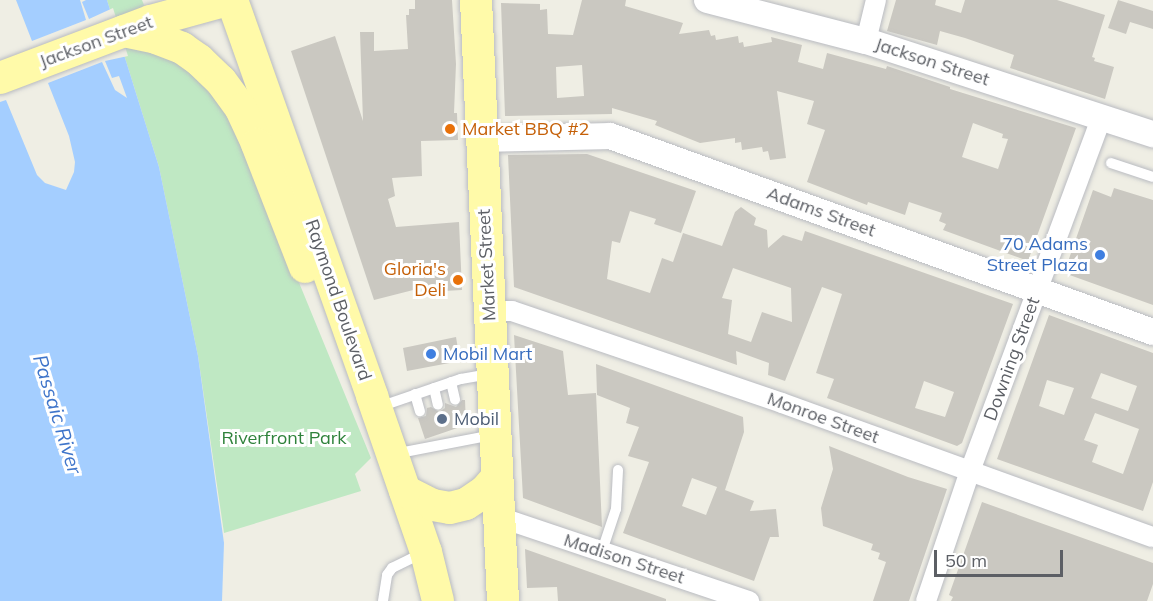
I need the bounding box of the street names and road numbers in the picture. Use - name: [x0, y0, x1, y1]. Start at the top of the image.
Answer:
- street label: Jackson Street: [36, 12, 156, 72]
- street label: Jackson Street: [872, 33, 992, 91]
- street label: Adams Street: [764, 182, 878, 242]
- street label: Market Street: [473, 208, 501, 322]
- street label: Raymond Boulevard: [300, 217, 376, 383]
- street label: Downing Street: [980, 294, 1044, 424]
- street label: Monroe Street: [764, 388, 882, 448]
- street label: Madison Street: [561, 529, 687, 589]

